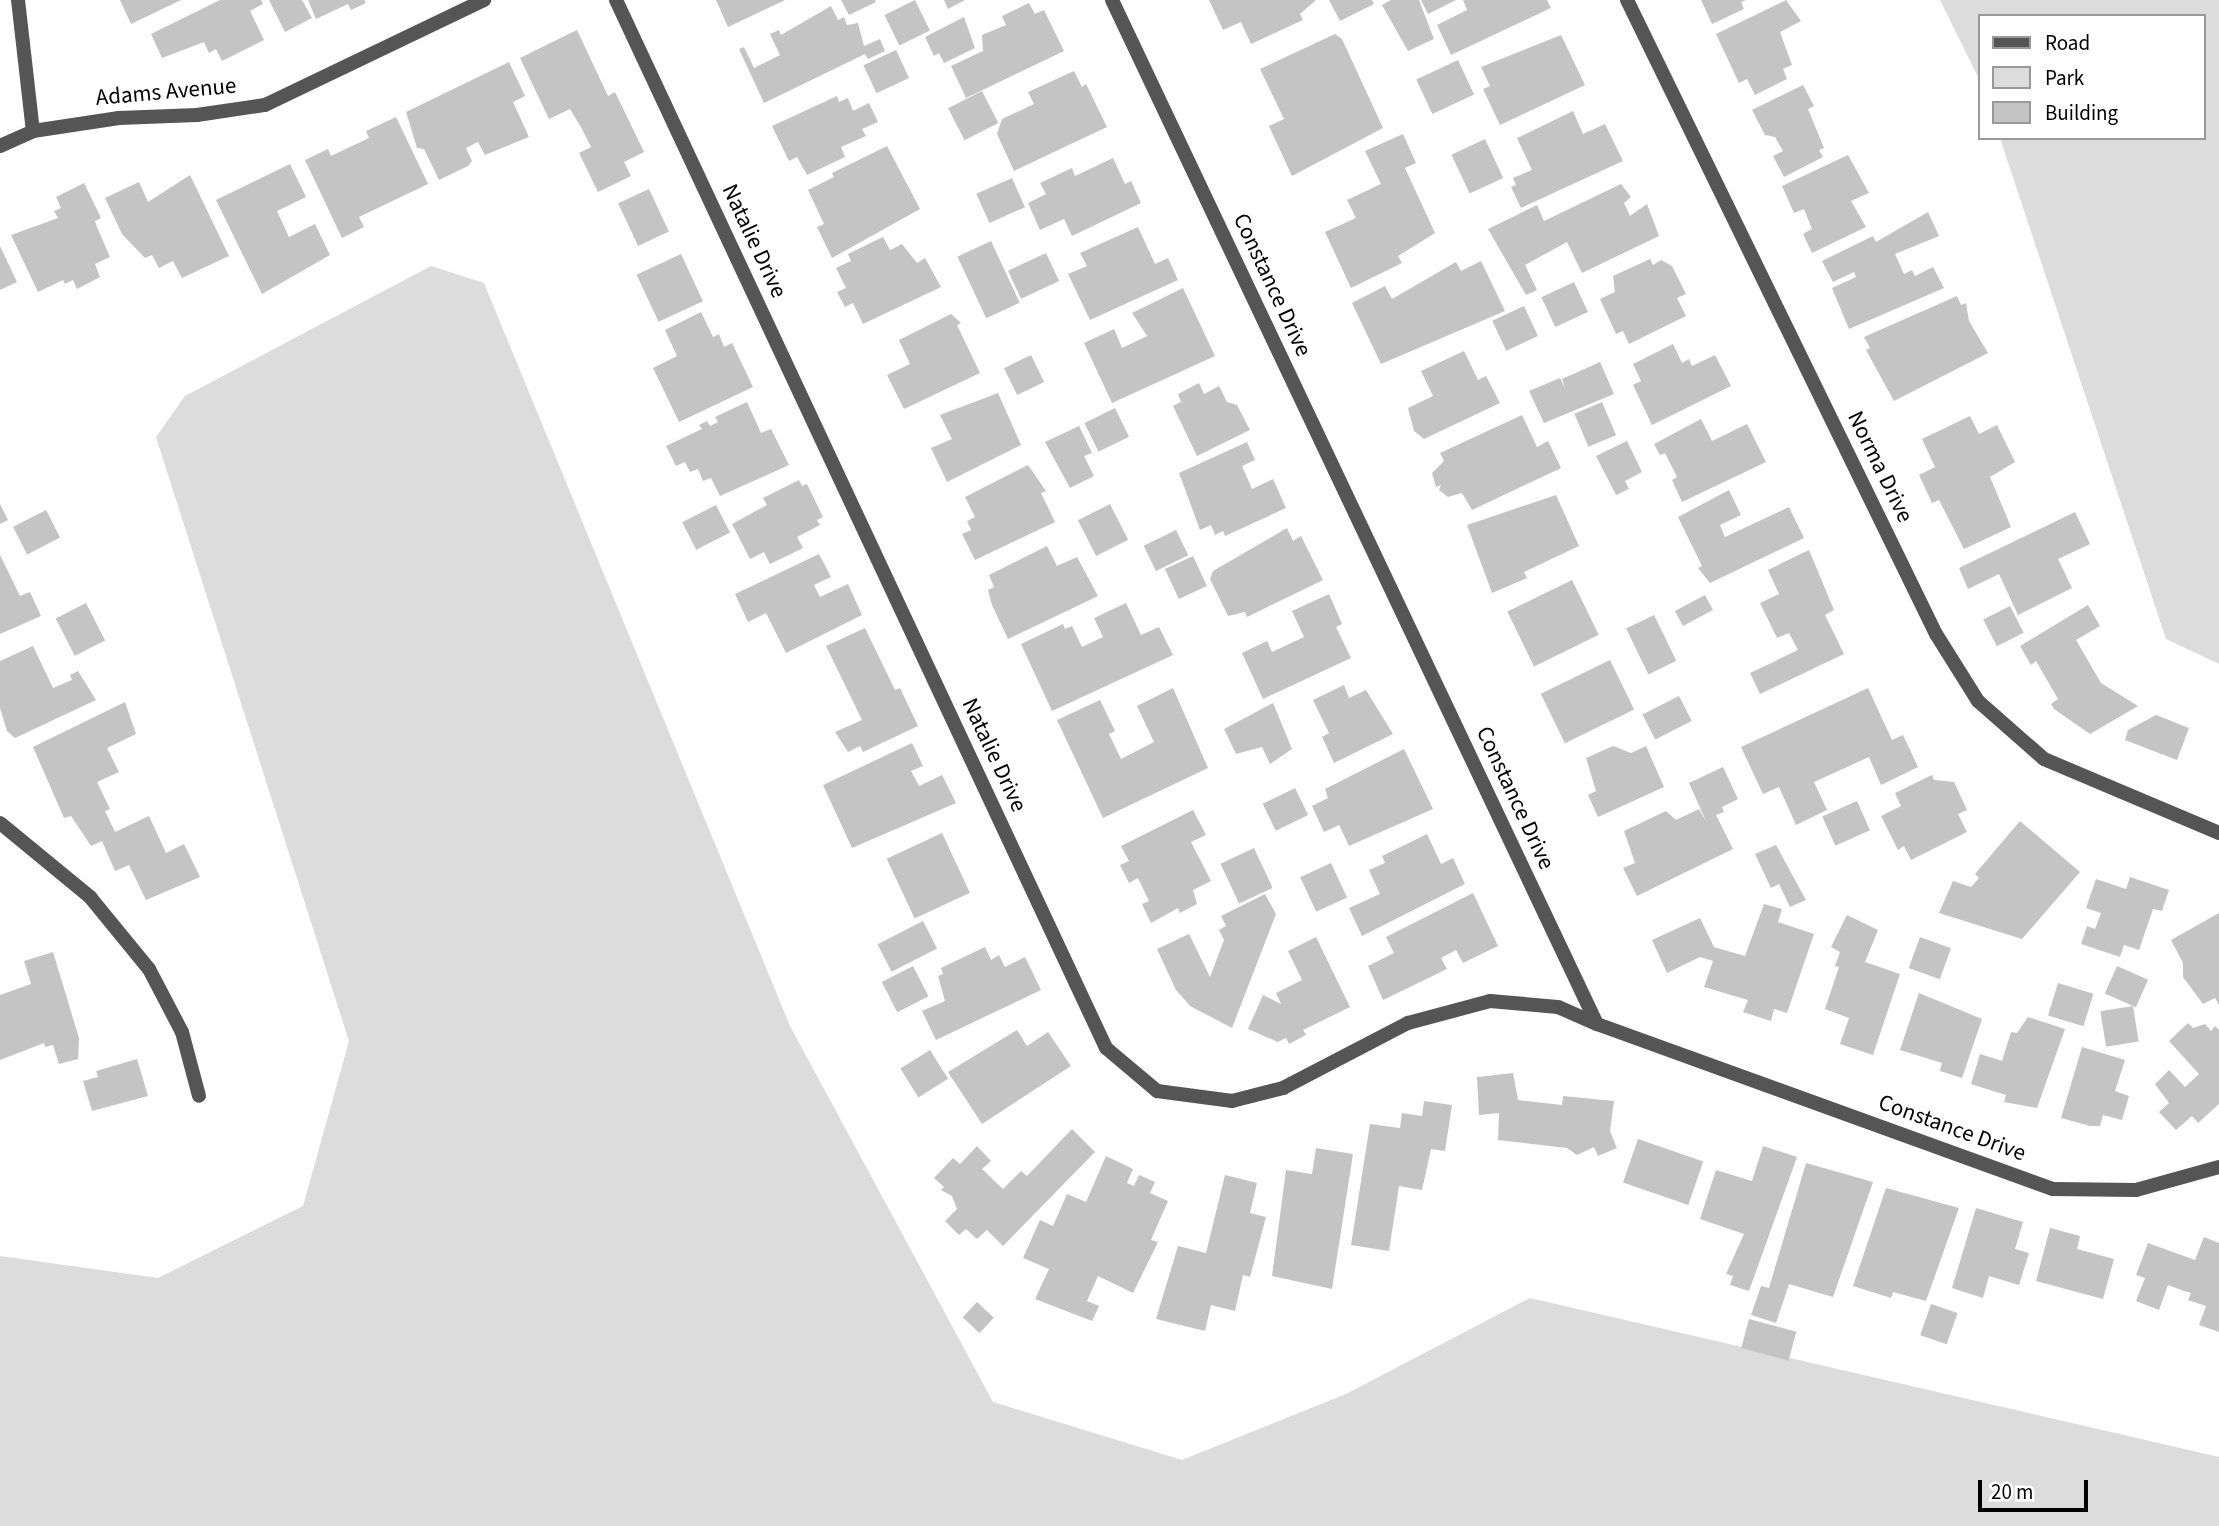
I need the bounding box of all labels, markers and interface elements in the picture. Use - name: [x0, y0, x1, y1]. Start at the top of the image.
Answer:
- legend: [1978, 14, 2205, 140]
- text: Road: [2045, 28, 2090, 58]
- text: Park: [2045, 63, 2084, 93]
- street label: Adams Avenue: [95, 72, 237, 112]
- text: Building: [2045, 98, 2118, 128]
- street label: Natalie Drive: [716, 180, 792, 302]
- street label: Constance Drive: [1227, 209, 1317, 361]
- street label: Norma Drive: [1841, 407, 1919, 527]
- street label: Natalie Drive: [956, 694, 1032, 816]
- street label: Constance Drive: [1470, 722, 1560, 874]
- street label: Constance Drive: [1875, 1089, 2029, 1167]
- scale bar: [1981, 1466, 2091, 1510]
- text: 20 m: [1991, 1477, 2033, 1507]

